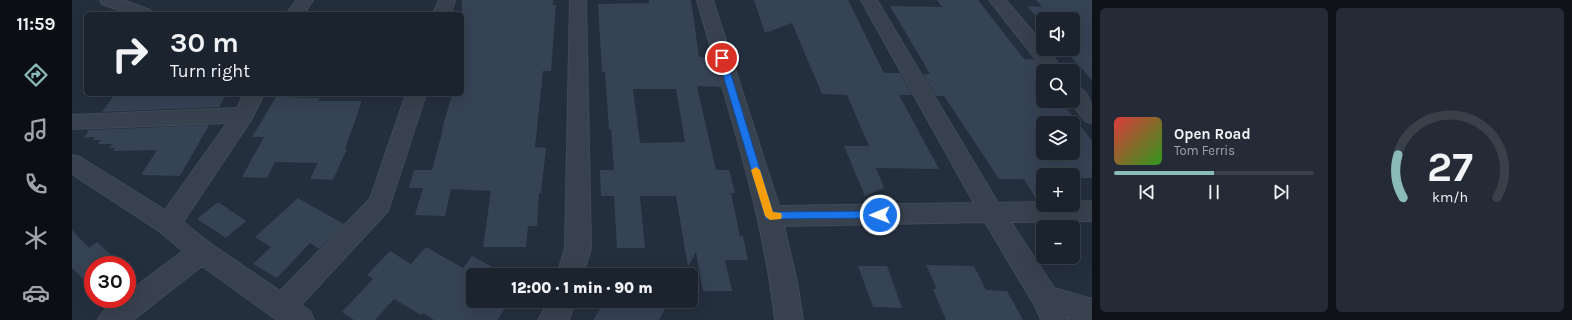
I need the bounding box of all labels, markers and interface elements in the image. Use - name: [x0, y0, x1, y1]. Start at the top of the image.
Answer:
- map controls: [1036, 12, 1080, 264]
- button: sound: [1036, 12, 1080, 56]
- text: 11:59: [16, 13, 56, 35]
- text: 30 m: [170, 26, 239, 59]
- icon: right: [104, 28, 156, 80]
- pin: [705, 41, 739, 75]
- icon: arrive: [711, 47, 733, 69]
- text: Turn right: [170, 60, 250, 82]
- icon: directions: [22, 61, 50, 89]
- button: search: [1036, 64, 1080, 108]
- icon: music: [22, 116, 50, 144]
- button: layers: [1036, 116, 1080, 160]
- text: Open Road: [1174, 125, 1251, 143]
- text: Tom Ferris: [1174, 143, 1235, 158]
- text: 27: [1427, 143, 1473, 191]
- button: +: [1036, 168, 1080, 212]
- icon: phone: [22, 170, 50, 198]
- icon: previous: [1136, 181, 1158, 203]
- icon: pause: [1203, 181, 1225, 203]
- icon: next: [1270, 181, 1292, 203]
- text: km/h: [1432, 189, 1468, 206]
- position arrow: [859, 194, 901, 236]
- button: −: [1036, 220, 1080, 264]
- icon: climate: [22, 224, 50, 252]
- speed limit sign: 30: [84, 256, 136, 308]
- icon: car: [22, 279, 50, 307]
- text: 12:00 · 1 min · 90 m: [511, 279, 653, 297]

